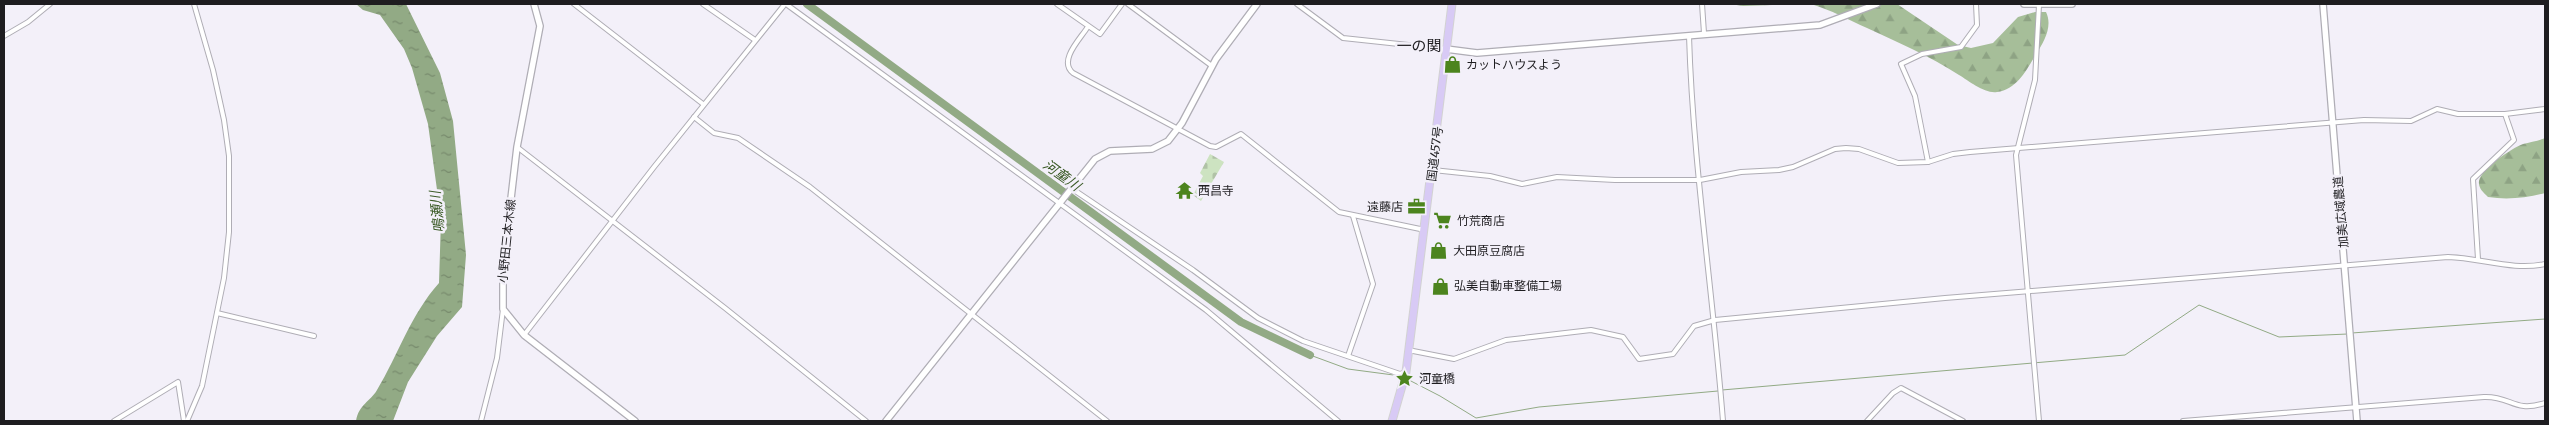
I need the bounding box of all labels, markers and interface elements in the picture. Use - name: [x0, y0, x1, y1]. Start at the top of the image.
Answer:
- district label: 一の関: [1396, 36, 1442, 55]
- shop icon: カットハウスよう: [1442, 55, 1462, 75]
- place label: カットハウスよう: [1466, 57, 1562, 72]
- street label: 国道457号: [1424, 125, 1445, 182]
- water label: 河童川: [1040, 155, 1086, 196]
- street label: 加美広域農道: [2330, 176, 2351, 249]
- temple icon: 西昌寺: [1174, 181, 1194, 201]
- place label: 西昌寺: [1198, 183, 1234, 198]
- water label: 鳴瀬川: [426, 188, 448, 234]
- office icon: 遠藤店: [1407, 197, 1427, 217]
- street label: 小野田三本木線: [495, 198, 518, 284]
- place label: 遠藤店: [1367, 199, 1403, 214]
- supermarket icon: 竹荒商店: [1433, 211, 1453, 231]
- place label: 竹荒商店: [1457, 213, 1505, 228]
- shop icon: 大田原豆腐店: [1429, 241, 1449, 261]
- place label: 大田原豆腐店: [1453, 243, 1525, 258]
- shop icon: 弘美自動車整備工場: [1430, 276, 1450, 296]
- place label: 弘美自動車整備工場: [1454, 278, 1562, 293]
- place icon: 河童橋: [1395, 369, 1415, 389]
- place label: 河童橋: [1419, 371, 1455, 386]

